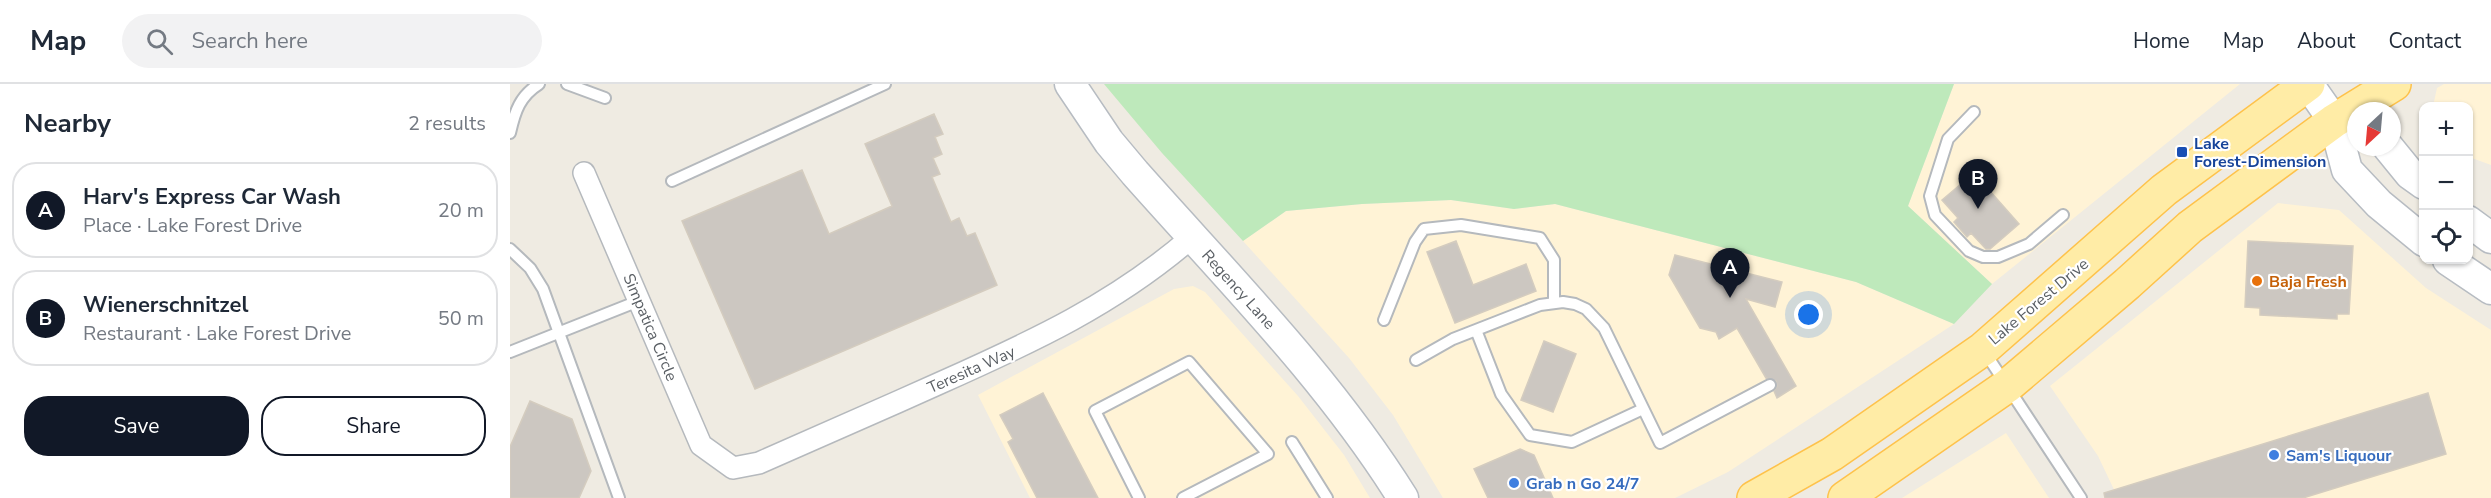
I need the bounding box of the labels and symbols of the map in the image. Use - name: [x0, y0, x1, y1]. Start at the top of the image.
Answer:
- north arrow: [2347, 102, 2401, 156]
- place label: Lake Forest-Dimension: [2194, 133, 2326, 173]
- marker: Lake Forest-Dimension: [2175, 145, 2189, 159]
- pin: B: [1958, 160, 1998, 209]
- street label: Regency Lane: [1196, 245, 1280, 334]
- pin: A: [1710, 248, 1750, 298]
- street label: Lake Forest Drive: [1984, 253, 2093, 350]
- street label: Simpatica Circle: [617, 270, 683, 385]
- place label: Baja Fresh: [2269, 271, 2347, 293]
- marker: Baja Fresh: [2250, 274, 2264, 288]
- your location: [1794, 300, 1823, 329]
- street label: Teresita Way: [924, 340, 1020, 399]
- place label: Sam's Liquour: [2286, 445, 2392, 467]
- marker: Sam's Liquour: [2267, 448, 2281, 462]
- place label: Grab n Go 24/7: [1526, 473, 1639, 495]
- marker: Grab n Go 24/7: [1507, 476, 1521, 490]

